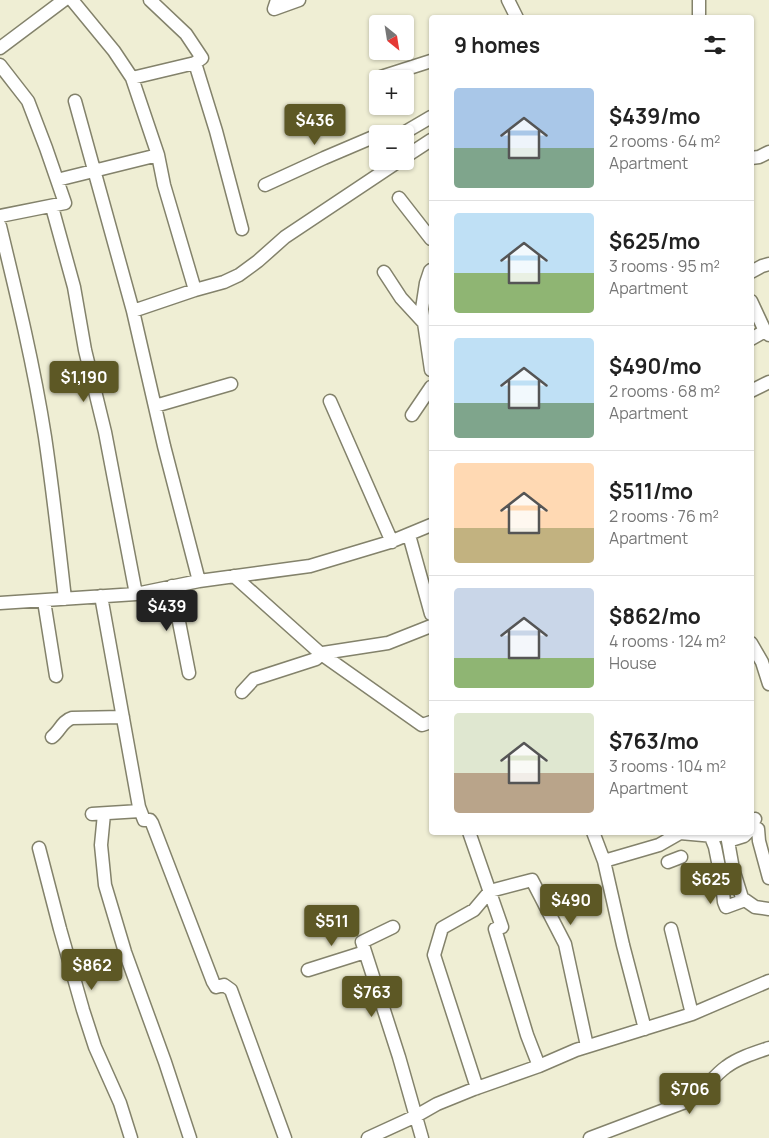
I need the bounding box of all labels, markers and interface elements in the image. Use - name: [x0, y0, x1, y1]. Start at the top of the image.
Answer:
- north arrow: [369, 15, 414, 60]
- map controls: [369, 15, 414, 170]
- text: 9 homes: [454, 31, 540, 59]
- icon: filters: [701, 31, 729, 59]
- button: +: [369, 70, 414, 115]
- text: $439/mo: [609, 102, 700, 130]
- pin: $436: [285, 104, 345, 146]
- icon: home: [494, 108, 554, 168]
- text: $436: [295, 109, 335, 131]
- button: −: [369, 125, 414, 170]
- text: 2 rooms · 64 m²: [609, 130, 720, 152]
- text: Apartment: [609, 152, 688, 174]
- text: $625/mo: [609, 227, 700, 255]
- icon: home: [494, 233, 554, 293]
- text: 3 rooms · 95 m²: [609, 255, 720, 277]
- text: Apartment: [609, 277, 688, 299]
- text: $490/mo: [609, 352, 701, 380]
- icon: home: [494, 358, 554, 418]
- pin: $1,190: [43, 360, 125, 403]
- text: $1,190: [61, 366, 107, 388]
- text: 2 rooms · 68 m²: [609, 380, 720, 402]
- text: Apartment: [609, 402, 688, 424]
- text: $511/mo: [609, 477, 693, 505]
- icon: home: [494, 483, 554, 543]
- text: 2 rooms · 76 m²: [609, 505, 719, 527]
- text: Apartment: [609, 527, 688, 549]
- pin: $439: [137, 590, 197, 632]
- text: $439: [147, 595, 187, 617]
- text: $862/mo: [609, 602, 701, 630]
- icon: home: [494, 608, 554, 668]
- text: 4 rooms · 124 m²: [609, 630, 726, 652]
- text: House: [609, 652, 657, 674]
- text: $763/mo: [609, 727, 699, 755]
- icon: home: [494, 733, 554, 793]
- text: 3 rooms · 104 m²: [609, 755, 726, 777]
- text: Apartment: [609, 777, 688, 799]
- pin: $625: [681, 862, 741, 905]
- text: $625: [692, 868, 730, 890]
- pin: $490: [541, 884, 601, 926]
- text: $490: [551, 889, 591, 911]
- pin: $511: [302, 904, 362, 947]
- text: $511: [315, 910, 349, 932]
- pin: $862: [62, 948, 122, 991]
- text: $862: [72, 954, 112, 976]
- pin: $763: [342, 976, 402, 1018]
- text: $763: [353, 981, 391, 1003]
- pin: $706: [660, 1072, 720, 1115]
- text: $706: [670, 1078, 710, 1100]

